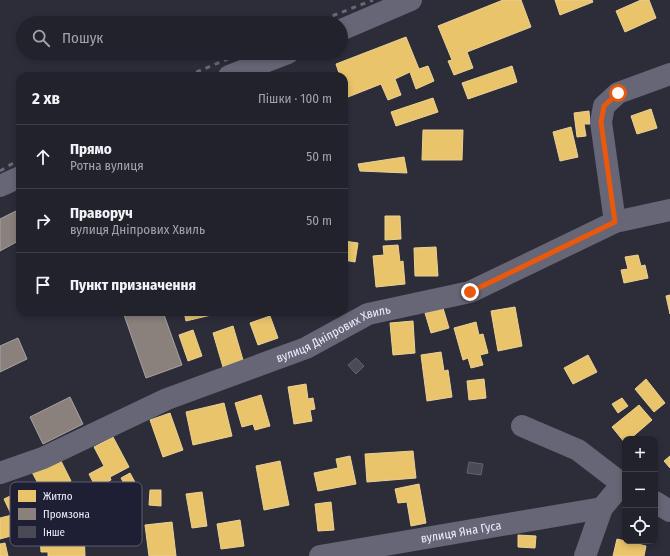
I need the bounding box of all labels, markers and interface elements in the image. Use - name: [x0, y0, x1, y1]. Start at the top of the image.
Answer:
- search box: [16, 16, 348, 60]
- icon: search: [30, 27, 52, 49]
- text: Пошук: [62, 29, 103, 47]
- route start: [609, 84, 627, 102]
- text: 2 хв: [32, 88, 60, 109]
- text: Пішки · 100 m: [258, 91, 332, 106]
- text: Прямо: [70, 140, 112, 158]
- icon: ahead: [32, 146, 54, 168]
- text: 50 m: [306, 149, 332, 164]
- text: Ротна вулиця: [70, 158, 144, 173]
- text: Праворуч: [70, 204, 133, 222]
- icon: right: [32, 210, 54, 232]
- text: 50 m: [306, 213, 332, 228]
- text: вулиця Дніпрових Хвиль: [70, 222, 205, 237]
- icon: arrive: [32, 274, 54, 296]
- text: Пункт призначення: [70, 276, 196, 294]
- route end: [461, 283, 479, 301]
- street label: вулиця Дніпрових Хвиль: [274, 302, 392, 365]
- map controls: [622, 436, 658, 544]
- button: +: [622, 436, 658, 472]
- button: −: [622, 472, 658, 508]
- legend: [10, 482, 142, 546]
- text: Житло: [43, 490, 73, 503]
- text: Промзона: [43, 508, 90, 521]
- button: locate: [622, 508, 658, 544]
- street label: вулиця Яна Гуса: [420, 518, 502, 546]
- text: Інше: [43, 526, 65, 539]

